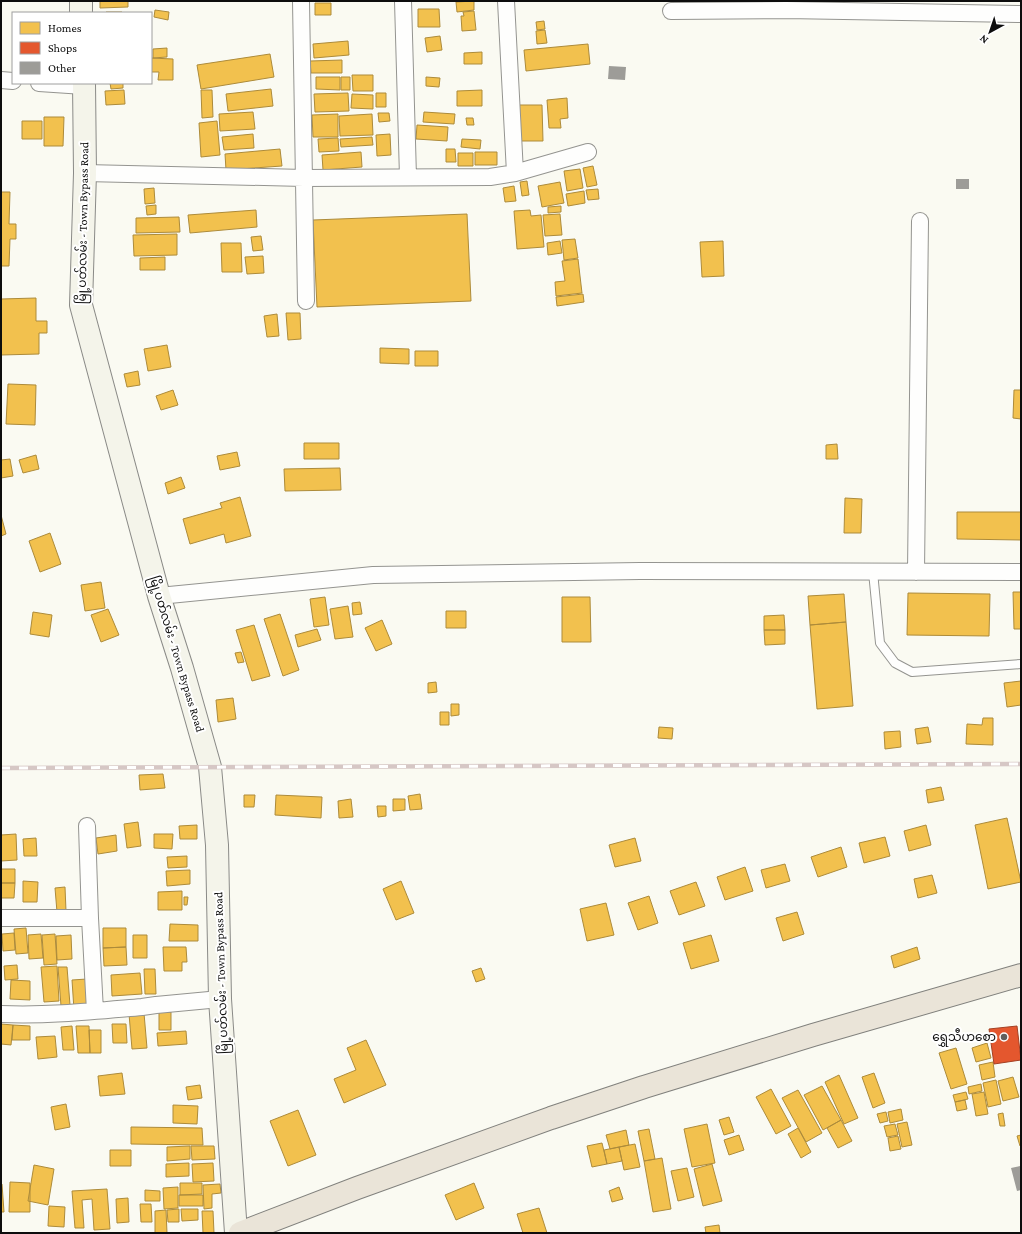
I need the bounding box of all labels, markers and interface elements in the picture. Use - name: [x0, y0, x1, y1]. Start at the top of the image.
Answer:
- legend: [12, 12, 152, 84]
- north arrow: [970, 12, 1010, 52]
- text: Homes: [48, 21, 82, 35]
- text: N: [976, 32, 990, 47]
- text: Shops: [48, 41, 77, 55]
- text: Other: [48, 61, 77, 75]
- street label: မြို့ပတ်လမ်း - Town Bypass Road: [73, 141, 94, 304]
- street label: မြို့ပတ်လမ်း - Town Bypass Road: [144, 574, 210, 735]
- street label: မြို့ပတ်လမ်း - Town Bypass Road: [209, 891, 234, 1054]
- place label: ရွှေသီဟစော: [932, 1028, 996, 1047]
- marker: ရွှေသီဟစော: [999, 1032, 1009, 1042]

